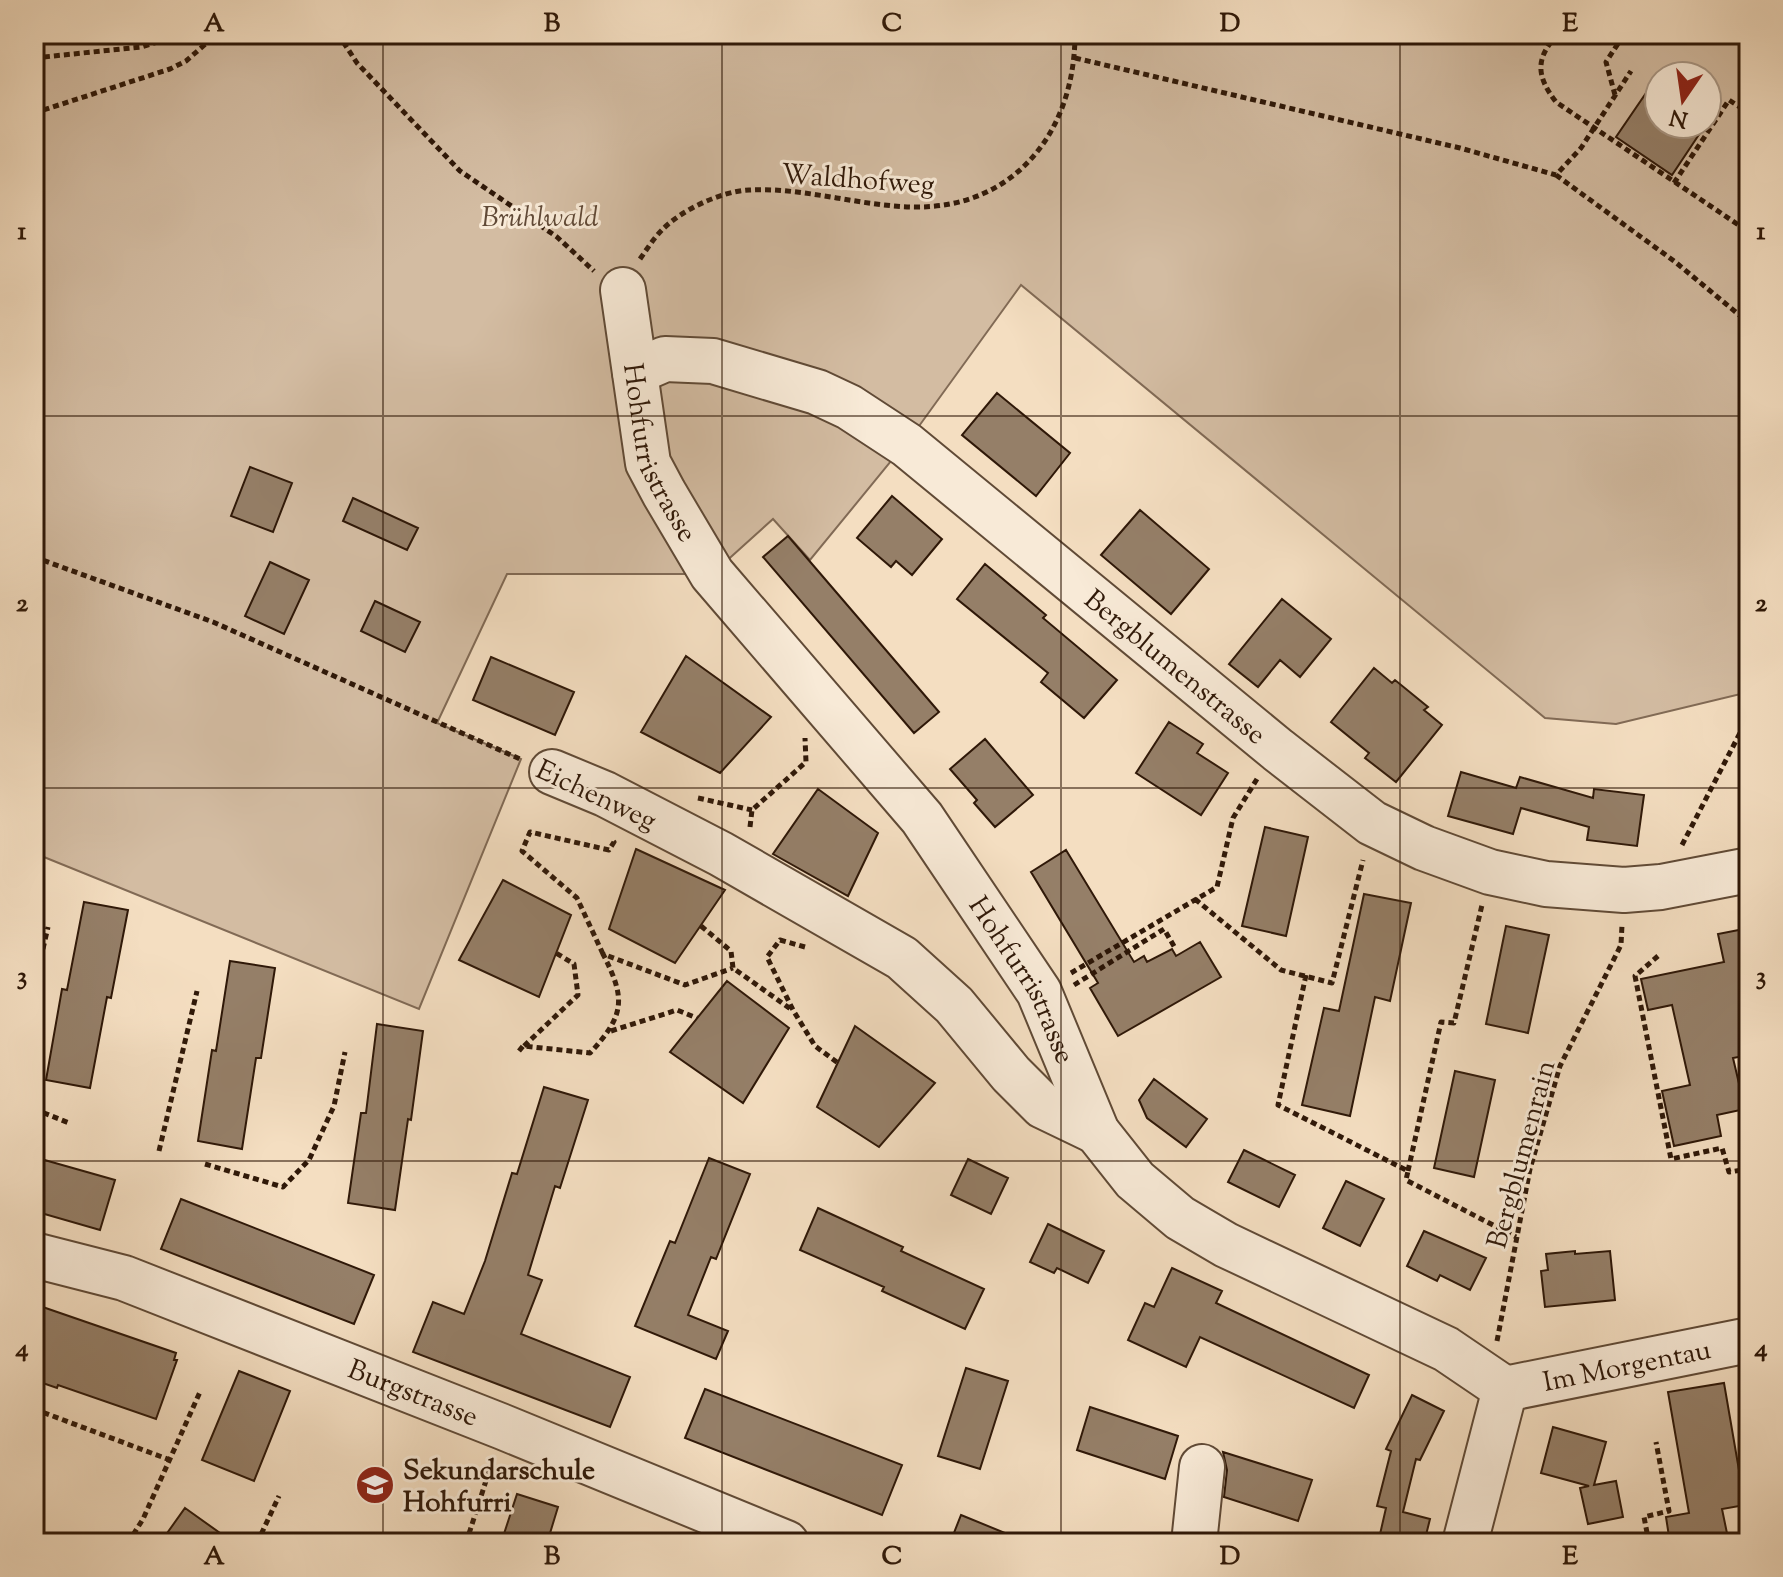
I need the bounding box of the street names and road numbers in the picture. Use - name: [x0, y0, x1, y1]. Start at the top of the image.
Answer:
- street label: Waldhofweg: [780, 156, 936, 206]
- street label: Hohfurristrasse: [611, 361, 706, 550]
- street label: Bergblumenstrasse: [1074, 581, 1274, 755]
- street label: Eichenweg: [529, 751, 663, 842]
- street label: Hohfurristrasse: [957, 889, 1084, 1070]
- street label: Bergblumenrain: [1479, 1056, 1567, 1253]
- street label: Im Morgentau: [1540, 1331, 1715, 1404]
- street label: Burgstrasse: [341, 1351, 484, 1438]

